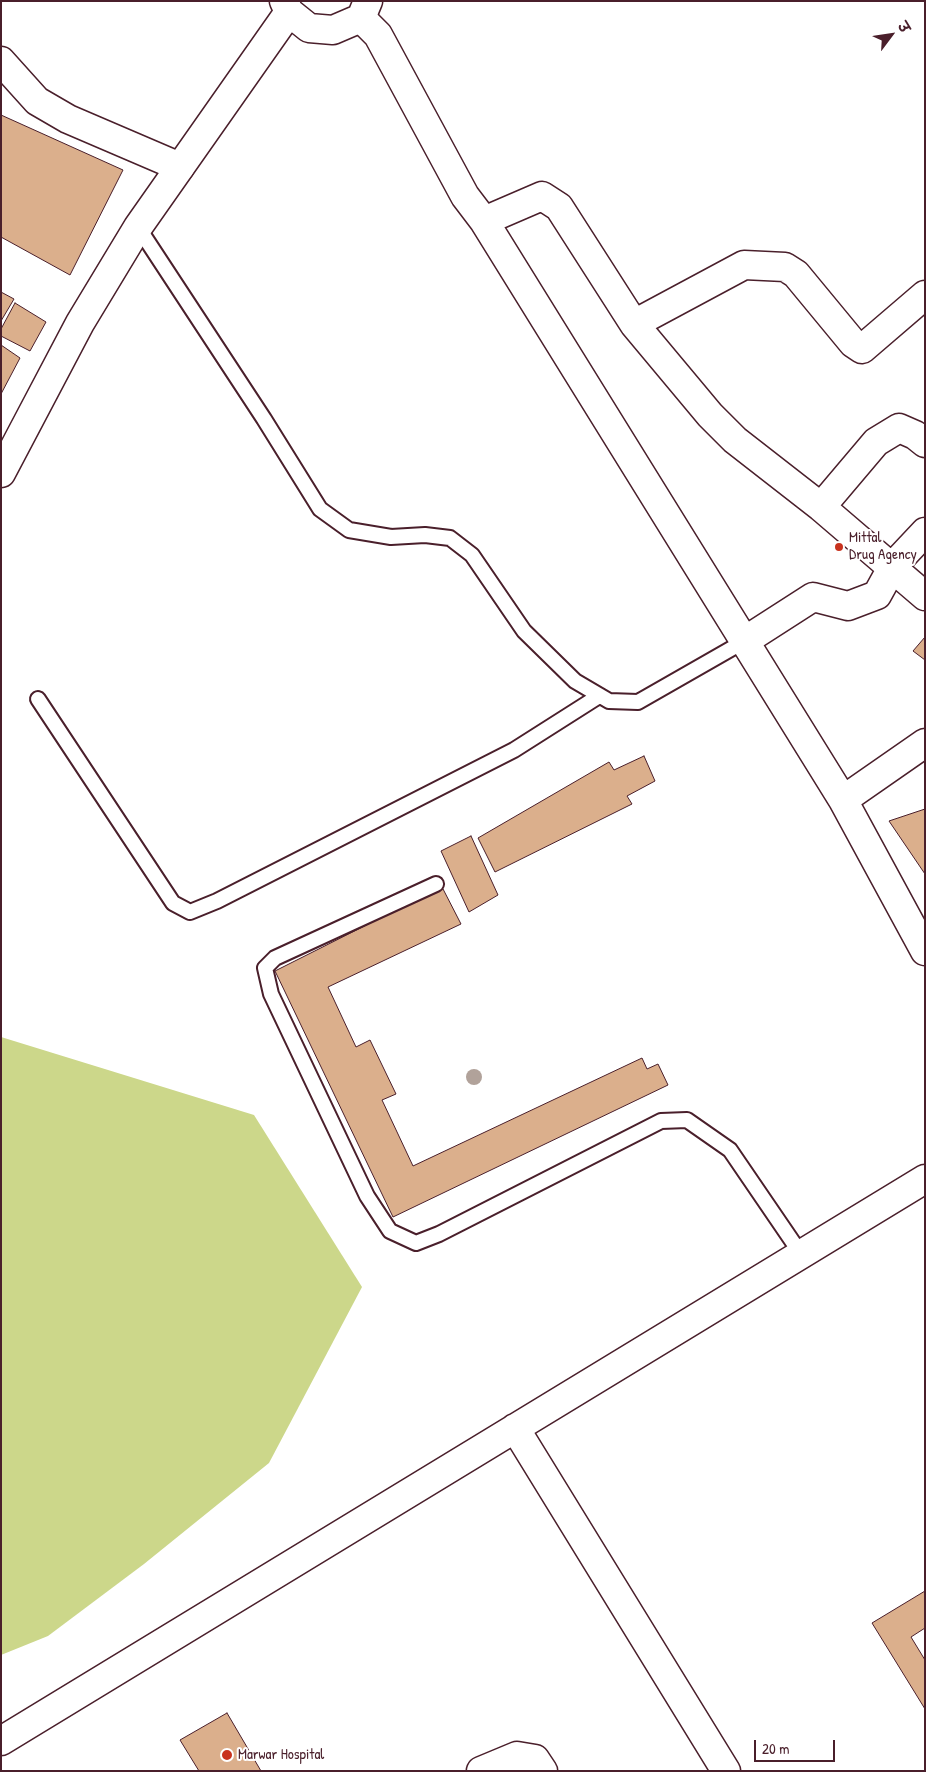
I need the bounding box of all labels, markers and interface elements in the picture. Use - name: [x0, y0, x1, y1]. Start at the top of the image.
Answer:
- north arrow: [866, 10, 916, 60]
- text: उ: [894, 18, 915, 36]
- place label: Mittal Drug Agency: [849, 529, 917, 564]
- marker: Mittal Drug Agency: [833, 541, 845, 553]
- scale bar: [756, 1730, 837, 1762]
- text: 20 m: [762, 1738, 789, 1759]
- place label: Marwar Hospital: [238, 1746, 324, 1764]
- marker: Marwar Hospital: [220, 1748, 234, 1762]

